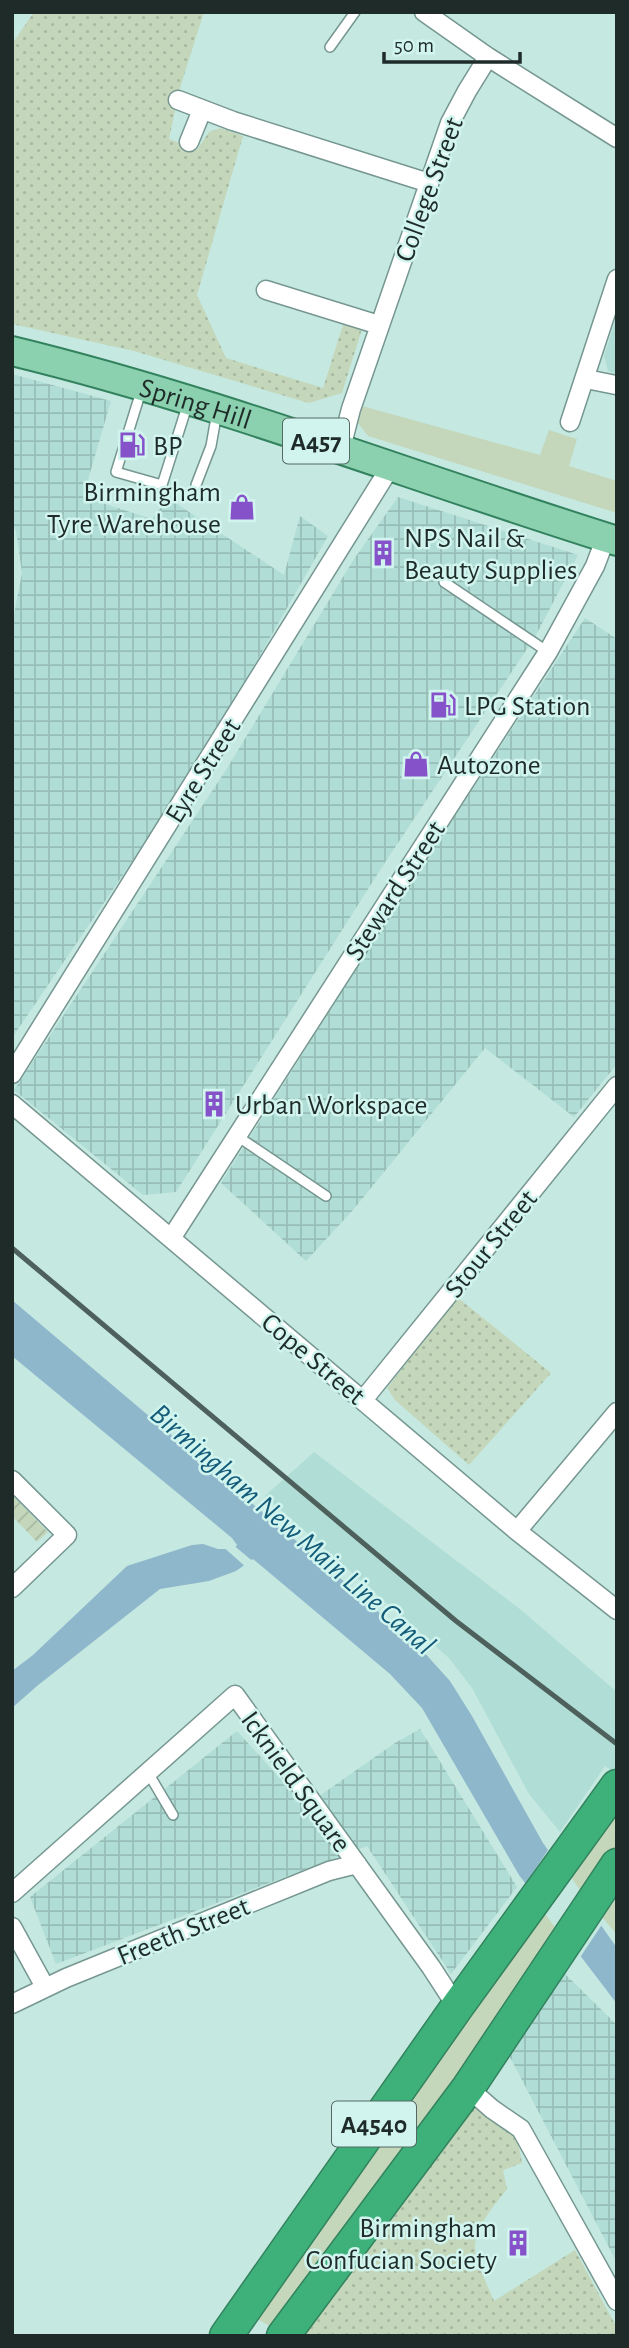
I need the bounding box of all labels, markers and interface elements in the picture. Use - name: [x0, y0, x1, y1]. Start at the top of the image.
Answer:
- scale bar: [384, 21, 520, 65]
- text: 50 m: [394, 35, 434, 56]
- street label: College Street: [391, 114, 469, 266]
- street label: Spring Hill: [136, 374, 255, 435]
- road number: A457: [283, 418, 349, 463]
- fuel station icon: BP: [117, 430, 147, 460]
- place label: BP: [153, 433, 183, 461]
- place label: Birmingham Tyre Warehouse: [47, 479, 221, 539]
- shop icon: Birmingham Tyre Warehouse: [227, 492, 257, 522]
- place label: NPS Nail & Beauty Supplies: [404, 525, 577, 585]
- building icon: NPS Nail & Beauty Supplies: [368, 538, 398, 568]
- fuel station icon: LPG Station: [428, 690, 458, 720]
- place label: LPG Station: [464, 693, 590, 721]
- street label: Eyre Street: [161, 714, 247, 828]
- shop icon: Autozone: [401, 749, 431, 779]
- place label: Autozone: [437, 752, 541, 780]
- street label: Steward Street: [340, 816, 451, 966]
- building icon: Urban Workspace: [199, 1089, 229, 1119]
- place label: Urban Workspace: [235, 1092, 427, 1120]
- street label: Stour Street: [440, 1185, 543, 1303]
- street label: Cope Street: [256, 1308, 370, 1411]
- water label: Birmingham New Main Line Canal: [144, 1398, 440, 1661]
- street label: Icknield Square: [235, 1707, 356, 1858]
- street label: Freeth Street: [114, 1893, 254, 1971]
- road number: A4540: [332, 2102, 416, 2146]
- place label: Birmingham Confucian Society: [306, 2215, 497, 2275]
- building icon: Birmingham Confucian Society: [503, 2228, 533, 2258]

